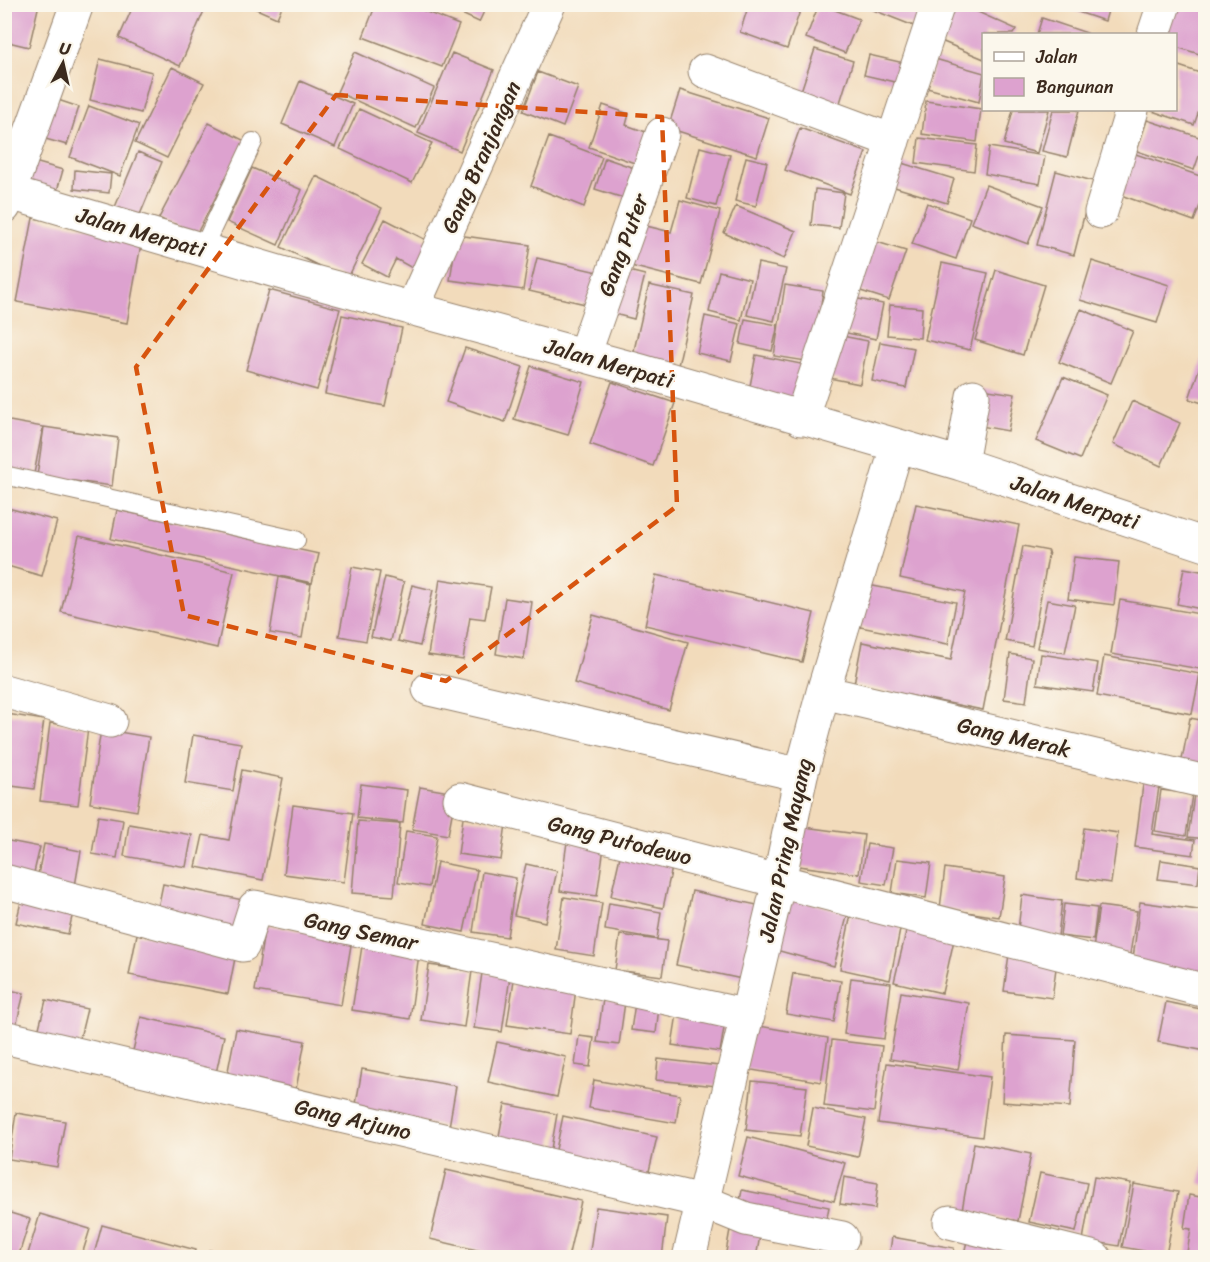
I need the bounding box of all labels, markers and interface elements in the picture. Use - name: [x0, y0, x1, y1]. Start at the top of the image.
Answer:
- north arrow: [33, 33, 93, 93]
- legend: [982, 33, 1177, 111]
- text: U: [58, 34, 74, 64]
- text: Jalan: [1035, 41, 1078, 73]
- text: Bangunan: [1036, 71, 1114, 103]
- street label: Gang Branjangan: [430, 74, 532, 240]
- street label: Gang Puter: [586, 186, 660, 302]
- street label: Jalan Merpati: [71, 195, 211, 269]
- street label: Jalan Merpati: [539, 326, 679, 400]
- street label: Jalan Merpati: [1005, 463, 1145, 541]
- street label: Gang Merak: [953, 705, 1075, 769]
- street label: Jalan Pring Mayang: [746, 754, 824, 947]
- street label: Gang Putodewo: [544, 803, 696, 877]
- street label: Gang Semar: [300, 900, 423, 962]
- street label: Gang Arjuno: [291, 1087, 415, 1151]

